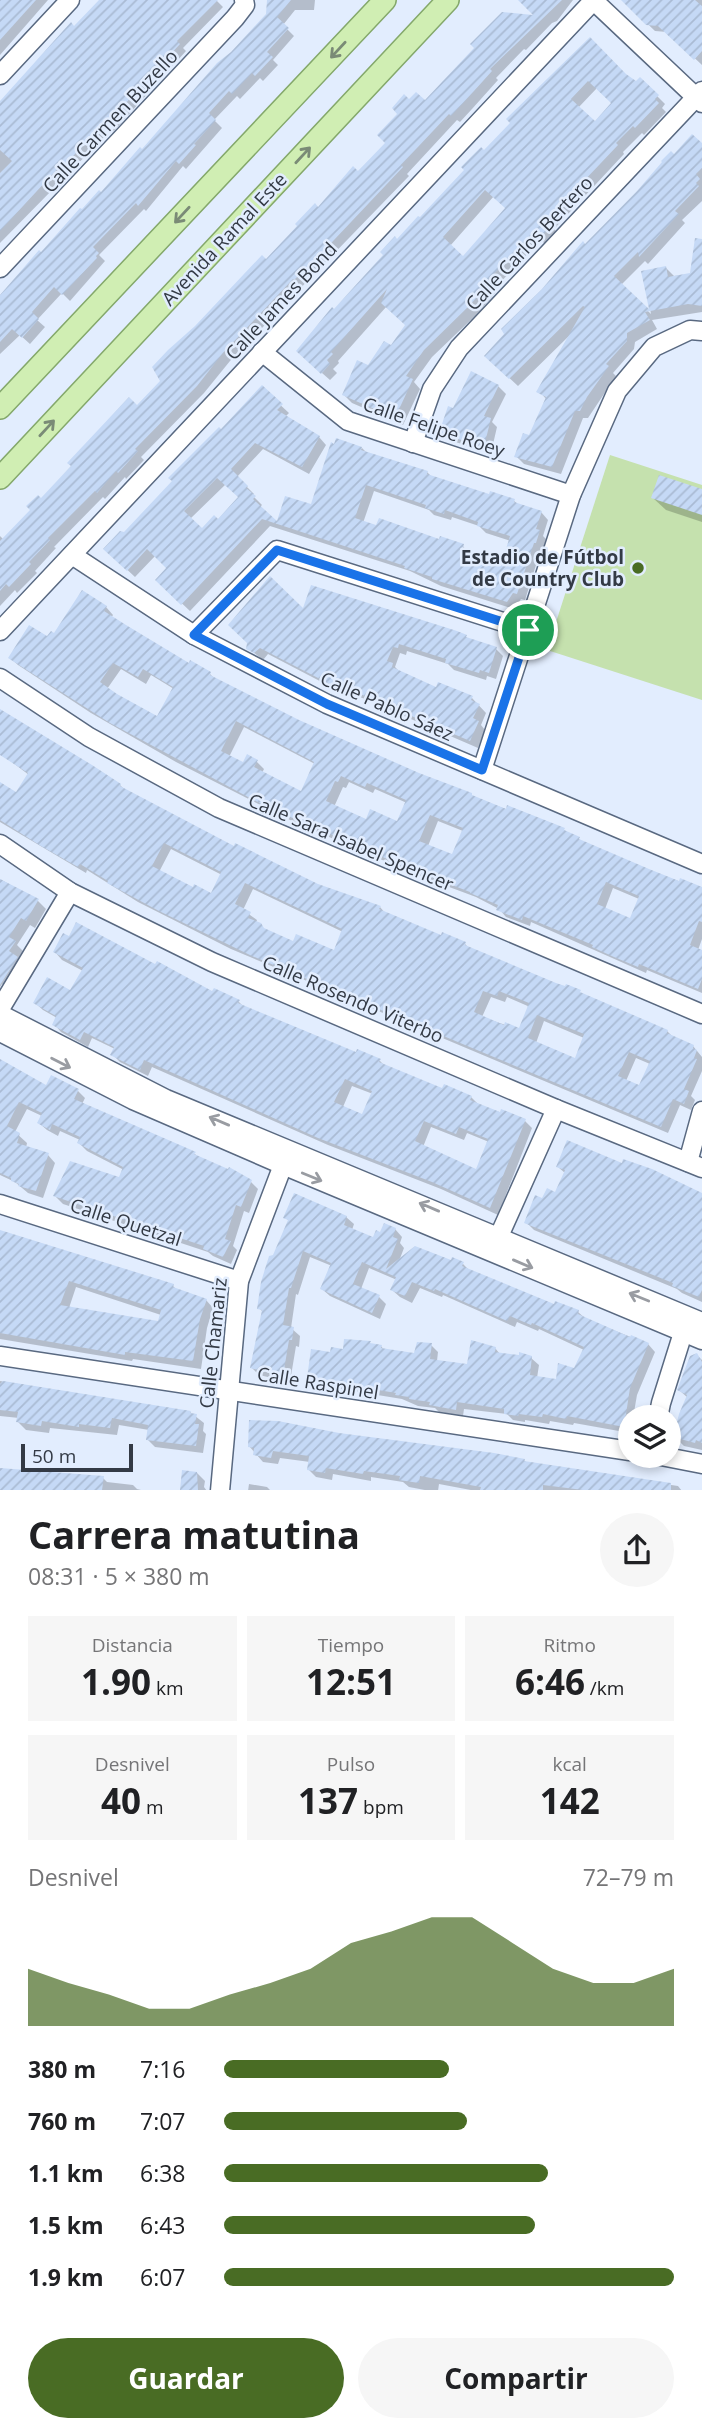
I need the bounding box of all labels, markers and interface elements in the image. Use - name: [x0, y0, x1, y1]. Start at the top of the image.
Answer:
- one-way arrow: [330, 41, 346, 59]
- street label: Calle Carmen Buzello: [37, 44, 183, 198]
- one-way arrow: [295, 146, 311, 164]
- street label: Avenida Ramal Este: [156, 167, 292, 311]
- street label: Calle Carlos Bertero: [460, 170, 598, 316]
- one-way arrow: [174, 206, 190, 224]
- street label: Calle James Bond: [219, 236, 343, 366]
- street label: Calle Felipe Roey: [360, 391, 509, 464]
- one-way arrow: [38, 420, 55, 437]
- place label: Estadio de Fútbol de Country Club: [461, 544, 624, 592]
- marker: Estadio de Fútbol de Country Club: [630, 560, 646, 576]
- pin: [498, 600, 558, 660]
- icon: arrive: [509, 611, 547, 649]
- street label: Calle Pablo Sáez: [316, 665, 458, 747]
- street label: Calle Sara Isabel Spencer: [244, 787, 458, 897]
- street label: Calle Rosendo Viterbo: [258, 949, 448, 1049]
- one-way arrow: [50, 1056, 71, 1070]
- one-way arrow: [209, 1114, 230, 1127]
- one-way arrow: [301, 1172, 323, 1185]
- street label: Calle Quetzal: [67, 1192, 185, 1252]
- one-way arrow: [419, 1200, 441, 1213]
- one-way arrow: [511, 1258, 533, 1271]
- street label: Calle Chamariz: [193, 1276, 233, 1410]
- one-way arrow: [628, 1289, 650, 1302]
- street label: Calle Raspinel: [255, 1361, 381, 1405]
- map controls: [618, 1405, 681, 1468]
- button: layers: [618, 1405, 681, 1468]
- scale bar: [21, 1442, 133, 1473]
- text: 50 m: [32, 1443, 76, 1469]
- text: Carrera matutina: [28, 1508, 360, 1560]
- button: share: [600, 1513, 674, 1587]
- text: 08:31 · 5 × 380 m: [28, 1560, 210, 1592]
- text: Distancia: [92, 1632, 173, 1658]
- text: Tiempo: [318, 1632, 384, 1658]
- text: Ritmo: [544, 1632, 596, 1658]
- text: 1.90: [81, 1658, 151, 1705]
- text: 12:51: [306, 1658, 396, 1705]
- text: 6:46: [515, 1658, 585, 1705]
- text: km: [151, 1675, 184, 1701]
- text: /km: [585, 1675, 624, 1701]
- text: Desnivel: [95, 1751, 170, 1777]
- text: Pulso: [327, 1751, 375, 1777]
- text: kcal: [552, 1751, 587, 1777]
- text: 40: [101, 1777, 141, 1824]
- text: 137: [298, 1777, 358, 1824]
- text: 142: [540, 1777, 600, 1824]
- text: m: [141, 1794, 164, 1820]
- text: bpm: [358, 1794, 404, 1820]
- text: Desnivel: [28, 1861, 119, 1893]
- text: 72–79 m: [583, 1861, 674, 1893]
- text: 380 m: [28, 2053, 96, 2085]
- text: 7:16: [140, 2053, 186, 2085]
- text: 760 m: [28, 2105, 96, 2137]
- text: 7:07: [140, 2105, 186, 2137]
- text: 1.1 km: [28, 2157, 104, 2189]
- text: 6:38: [140, 2157, 186, 2189]
- text: 1.5 km: [28, 2209, 104, 2241]
- text: 6:43: [140, 2209, 186, 2241]
- text: 1.9 km: [28, 2261, 104, 2293]
- text: 6:07: [140, 2261, 186, 2293]
- button: Guardar: [28, 2338, 344, 2418]
- button: Compartir: [358, 2338, 674, 2418]

